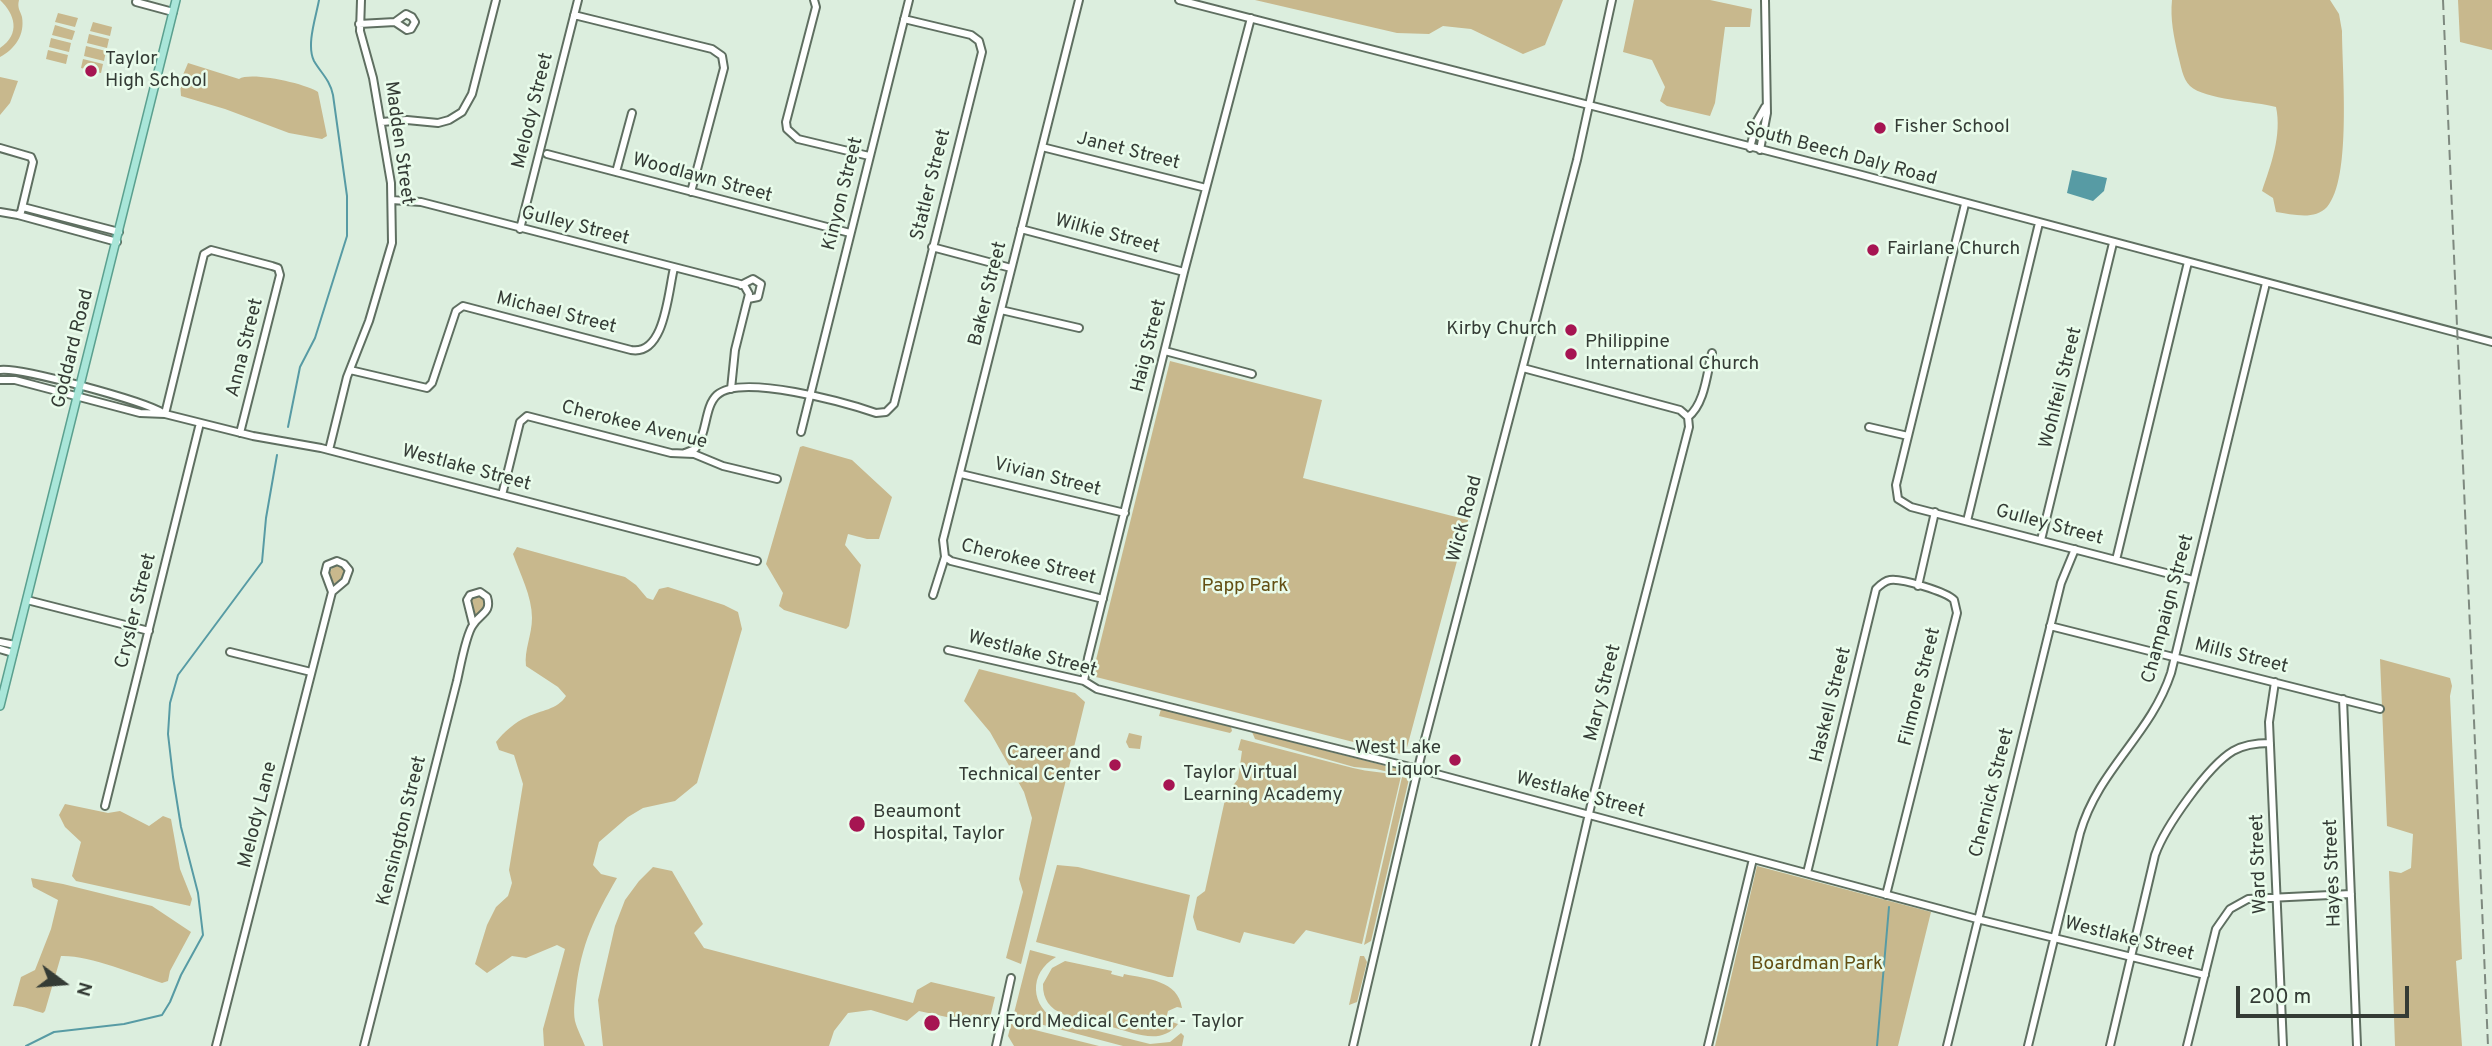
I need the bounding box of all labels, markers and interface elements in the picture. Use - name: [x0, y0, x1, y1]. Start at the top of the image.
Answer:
- place label: Taylor High School: [105, 49, 207, 93]
- street label: Melody Street: [509, 51, 559, 171]
- marker: Taylor High School: [83, 63, 99, 79]
- street label: Madden Street: [378, 80, 418, 206]
- place label: Fisher School: [1894, 117, 2010, 139]
- street label: South Beech Daly Road: [1741, 118, 1939, 192]
- marker: Fisher School: [1872, 120, 1888, 136]
- street label: Statler Street: [907, 127, 957, 243]
- street label: Janet Street: [1074, 128, 1182, 176]
- street label: Kinyon Street: [819, 135, 869, 253]
- street label: Woodlawn Street: [630, 149, 774, 209]
- street label: Gulley Street: [519, 203, 631, 251]
- street label: Wilkie Street: [1052, 210, 1162, 260]
- street label: Baker Street: [965, 239, 1013, 349]
- place label: Fairlane Church: [1887, 239, 2020, 261]
- marker: Fairlane Church: [1865, 242, 1881, 258]
- street label: Goddard Road: [48, 287, 100, 411]
- street label: Michael Street: [494, 288, 618, 340]
- street label: Anna Street: [223, 296, 269, 400]
- street label: Haig Street: [1127, 297, 1173, 395]
- place label: Kirby Church: [1446, 319, 1557, 341]
- marker: Kirby Church: [1563, 322, 1579, 338]
- street label: Wohlfeil Street: [2036, 325, 2088, 451]
- place label: Philippine International Church: [1585, 332, 1759, 376]
- marker: Philippine International Church: [1563, 346, 1579, 362]
- street label: Cherokee Avenue: [559, 397, 709, 455]
- street label: Westlake Street: [399, 441, 533, 497]
- street label: Vivian Street: [991, 454, 1103, 502]
- street label: Wick Road: [1443, 473, 1489, 565]
- street label: Gulley Street: [1993, 501, 2105, 551]
- street label: Champaign Street: [2138, 532, 2200, 686]
- street label: Cherokee Street: [958, 535, 1098, 591]
- street label: Crysler Street: [112, 551, 162, 671]
- park label: Papp Park: [1202, 576, 1288, 598]
- street label: Filmore Street: [1895, 625, 1947, 749]
- street label: Westlake Street: [965, 627, 1099, 683]
- street label: Mills Street: [2192, 634, 2290, 680]
- street label: Mary Street: [1581, 642, 1627, 744]
- street label: Haskell Street: [1807, 645, 1857, 765]
- street label: Chernick Street: [1966, 726, 2020, 860]
- place label: West Lake Liquor: [1355, 738, 1441, 782]
- place label: Career and Technical Center: [958, 743, 1101, 787]
- marker: West Lake Liquor: [1447, 752, 1463, 768]
- street label: Kensington Street: [373, 754, 433, 908]
- marker: Career and Technical Center: [1107, 757, 1123, 773]
- street label: Melody Lane: [235, 760, 283, 870]
- place label: Taylor Virtual Learning Academy: [1183, 763, 1342, 807]
- street label: Westlake Street: [1513, 768, 1647, 824]
- marker: Taylor Virtual Learning Academy: [1161, 777, 1177, 793]
- place label: Beaumont Hospital, Taylor: [873, 802, 1005, 846]
- marker: Beaumont Hospital, Taylor: [847, 814, 867, 834]
- street label: Ward Street: [2247, 814, 2273, 914]
- street label: Hayes Street: [2321, 818, 2347, 928]
- street label: Westlake Street: [2062, 913, 2196, 967]
- north arrow: [28, 948, 98, 1018]
- park label: Boardman Park: [1751, 954, 1883, 976]
- scale bar: [2240, 972, 2413, 1016]
- text: N: [70, 979, 97, 999]
- text: 200 m: [2249, 984, 2311, 1011]
- place label: Henry Ford Medical Center - Taylor: [948, 1012, 1244, 1034]
- marker: Henry Ford Medical Center - Taylor: [922, 1013, 942, 1033]

